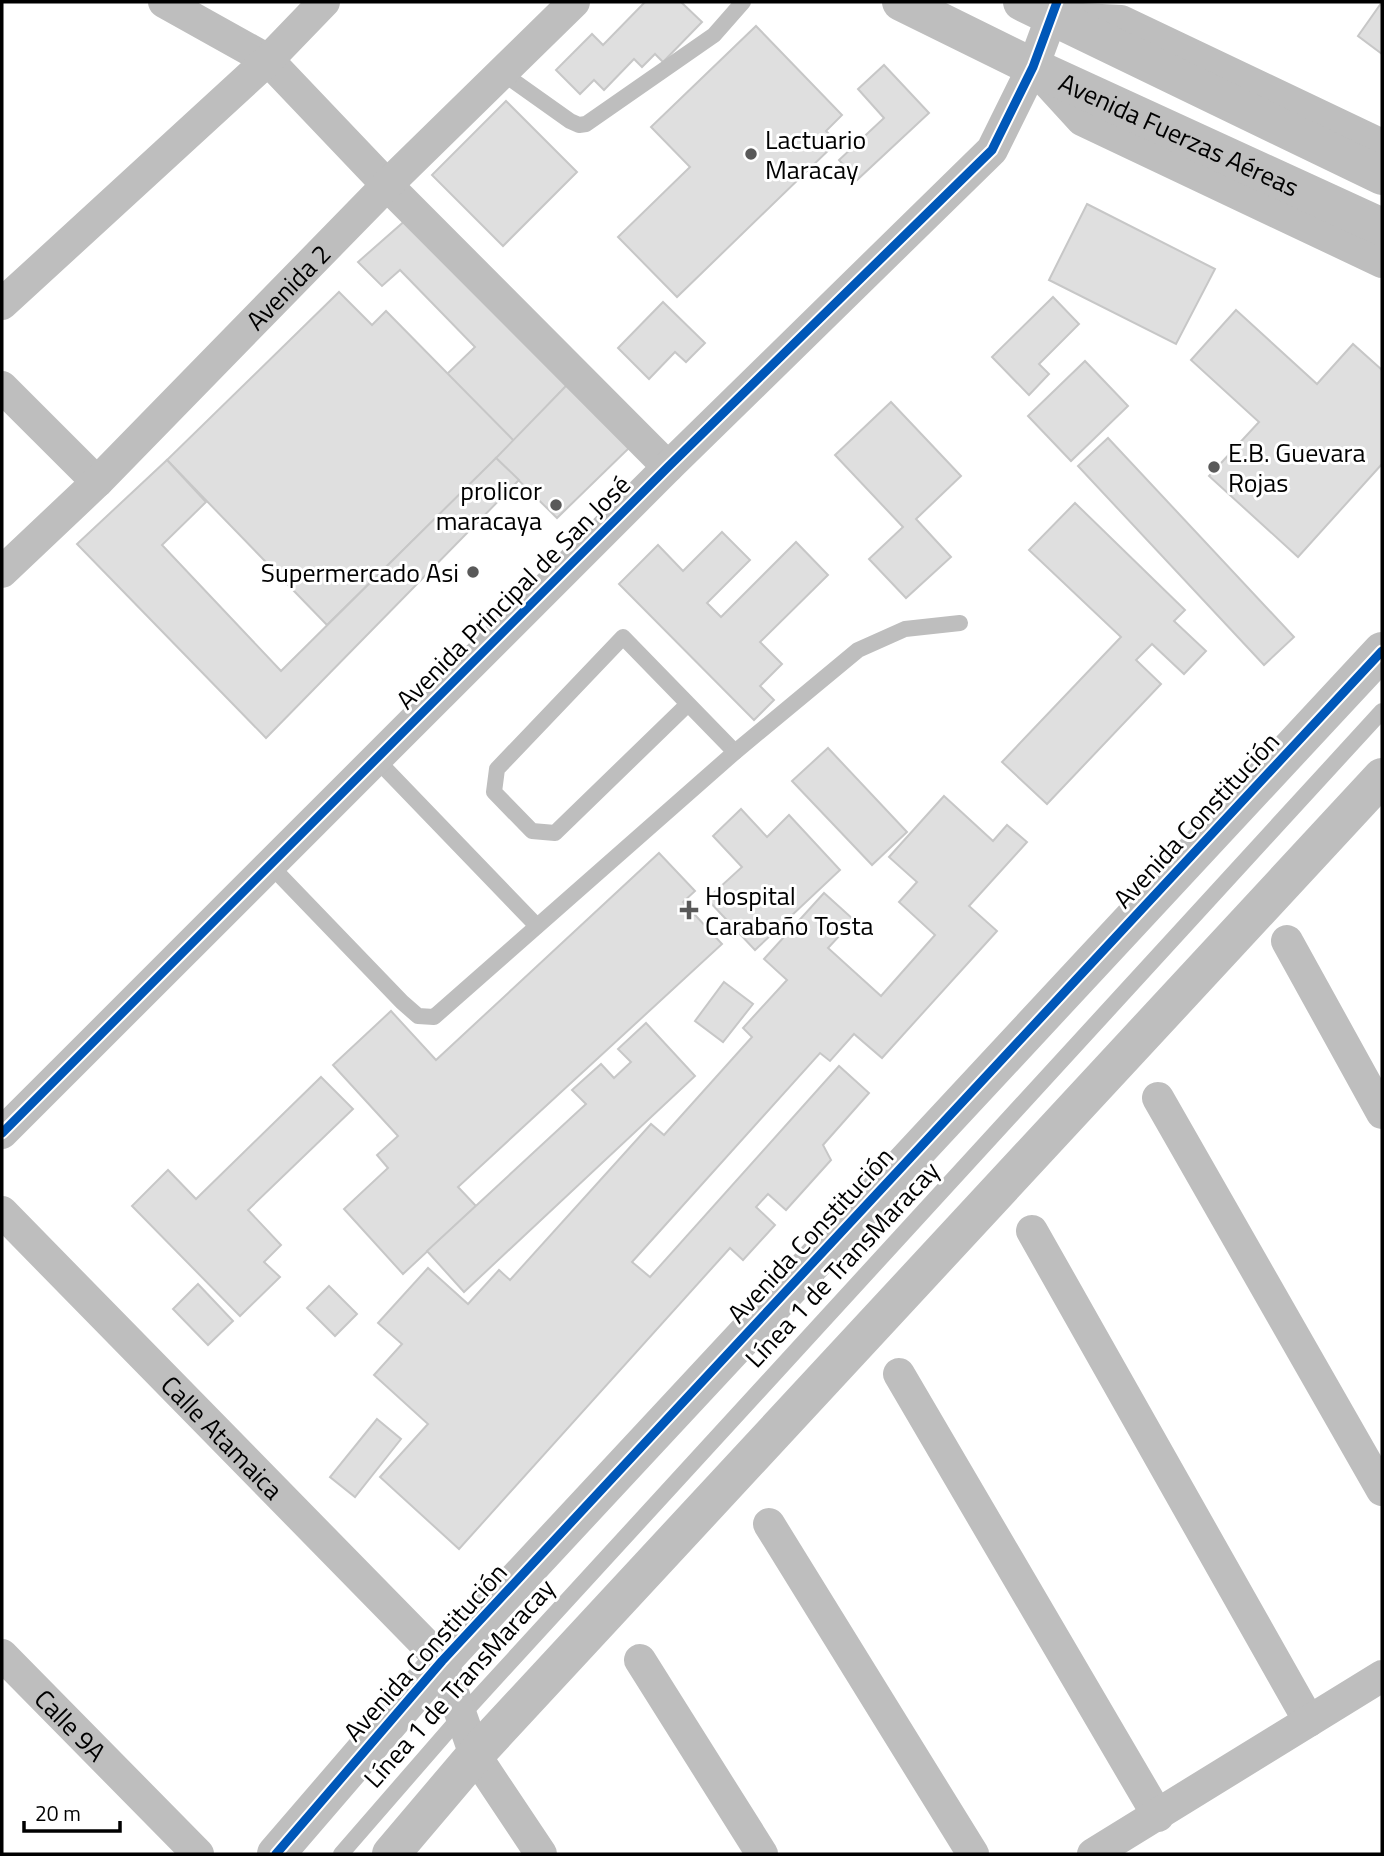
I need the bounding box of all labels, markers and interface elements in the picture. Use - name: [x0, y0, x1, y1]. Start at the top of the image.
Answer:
- street label: Avenida Fuerzas Aéreas: [1053, 62, 1306, 206]
- place label: Lactuario Maracay: [765, 120, 866, 189]
- marker: Lactuario Maracay: [743, 146, 759, 162]
- street label: Avenida 2: [236, 235, 339, 339]
- place label: E.B. Guevara Rojas: [1228, 433, 1365, 502]
- marker: E.B. Guevara Rojas: [1206, 459, 1222, 475]
- street label: Avenida Principal de San José: [387, 466, 639, 718]
- place label: prolicor maracaya: [436, 471, 542, 540]
- marker: prolicor maracaya: [548, 497, 564, 513]
- place label: Supermercado Asi: [261, 553, 459, 592]
- marker: Supermercado Asi: [465, 564, 481, 580]
- street label: Avenida Constitución: [1104, 723, 1288, 917]
- place label: Hospital Carabaño Tosta: [705, 876, 874, 945]
- marker: Hospital Carabaño Tosta: [679, 900, 699, 920]
- street label: Avenida Constitución: [718, 1138, 902, 1332]
- street label: Línea 1 de TransMaracay: [736, 1152, 948, 1376]
- street label: Calle Atamaica: [152, 1366, 292, 1508]
- street label: Avenida Constitución: [334, 1554, 516, 1750]
- street label: Línea 1 de TransMaracay: [354, 1570, 564, 1796]
- street label: Calle 9A: [26, 1680, 116, 1770]
- scale bar: [24, 1790, 121, 1834]
- text: 20 m: [35, 1797, 81, 1829]

